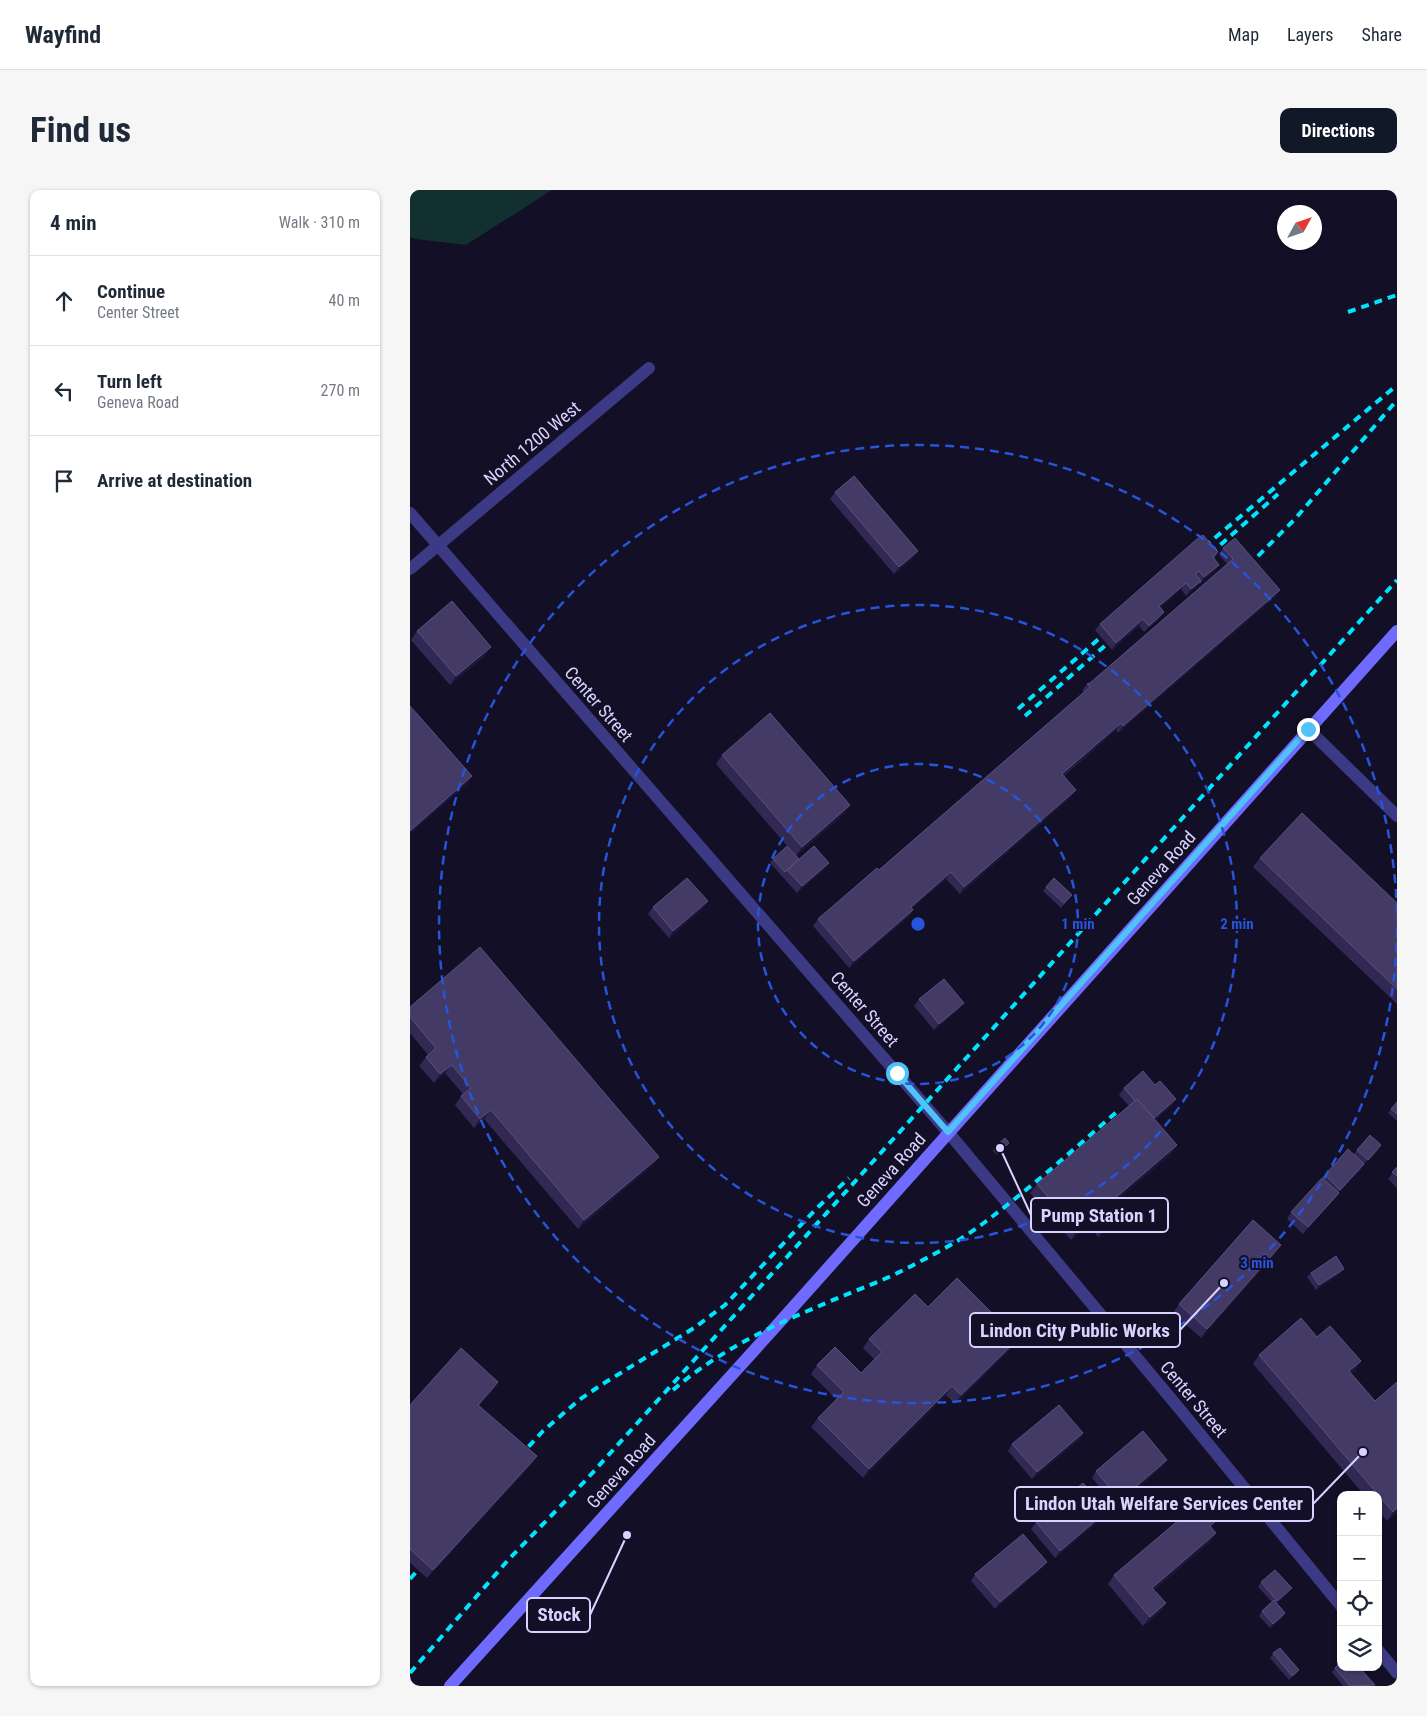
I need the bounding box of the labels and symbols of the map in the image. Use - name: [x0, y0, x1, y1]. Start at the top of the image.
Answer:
- north arrow: [1277, 205, 1322, 250]
- street label: North 1200 West: [480, 397, 584, 489]
- street label: Center Street: [561, 662, 637, 746]
- route end: [1297, 718, 1320, 741]
- street label: Geneva Road: [1122, 827, 1200, 909]
- centre of rings: [909, 915, 927, 933]
- text: 1 min: [1061, 915, 1095, 933]
- text: 2 min: [1220, 915, 1254, 933]
- street label: Center Street: [827, 967, 903, 1051]
- route start: [886, 1062, 909, 1085]
- street label: Geneva Road: [852, 1129, 930, 1211]
- callout: Pump Station 1: [1031, 1198, 1168, 1232]
- text: Pump Station 1: [1041, 1204, 1157, 1227]
- text: 3 min: [1240, 1254, 1274, 1272]
- callout: Lindon City Public Works: [970, 1313, 1180, 1347]
- text: Lindon City Public Works: [980, 1319, 1170, 1342]
- street label: Center Street: [1156, 1357, 1232, 1441]
- street label: Geneva Road: [582, 1430, 660, 1512]
- callout: Lindon Utah Welfare Services Center: [1015, 1487, 1313, 1521]
- text: Lindon Utah Welfare Services Center: [1025, 1492, 1303, 1515]
- callout: Stock: [527, 1598, 590, 1632]
- text: Stock: [537, 1603, 581, 1626]

